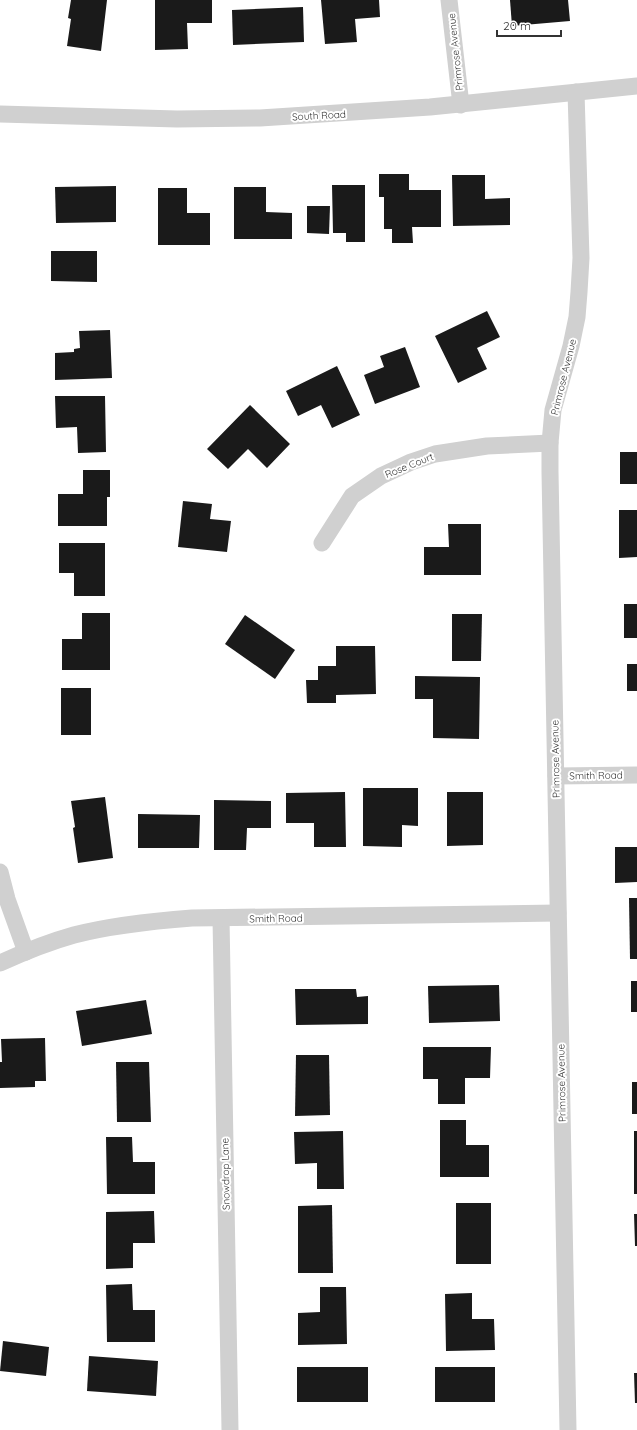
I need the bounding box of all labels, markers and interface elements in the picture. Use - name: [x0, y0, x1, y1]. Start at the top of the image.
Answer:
- street label: Primrose Avenue: [445, 12, 466, 91]
- scale bar: [497, 12, 561, 38]
- text: 20 m: [503, 18, 531, 33]
- street label: South Road: [292, 108, 346, 123]
- street label: Primrose Avenue: [548, 337, 579, 417]
- street label: Rose Court: [383, 450, 436, 481]
- street label: Primrose Avenue: [548, 720, 563, 798]
- street label: Smith Road: [569, 769, 623, 782]
- street label: Smith Road: [249, 912, 303, 925]
- street label: Primrose Avenue: [554, 1044, 569, 1122]
- street label: Snowdrop Lane: [218, 1137, 233, 1210]

